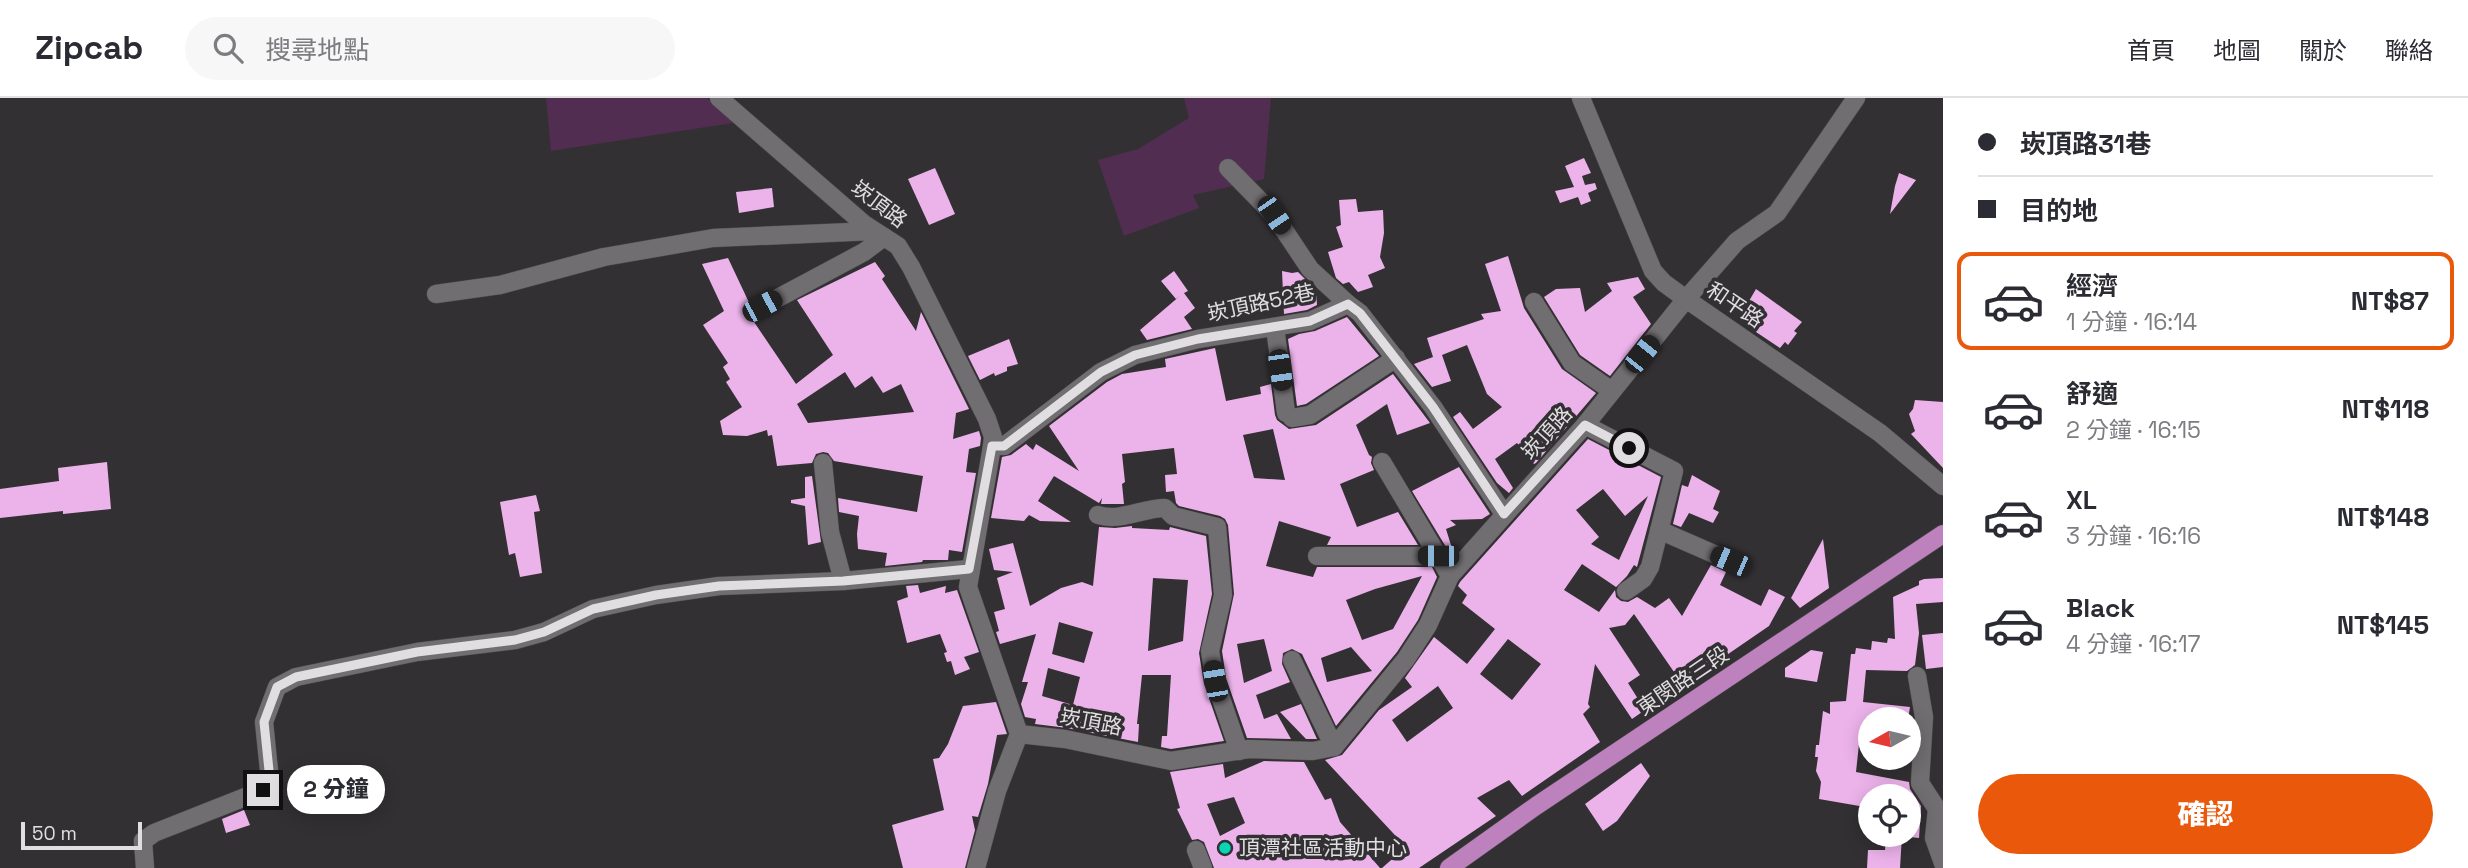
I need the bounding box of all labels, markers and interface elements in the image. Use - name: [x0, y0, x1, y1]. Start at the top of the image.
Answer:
- search box: [185, 17, 675, 80]
- text: Zipcab: [35, 27, 143, 69]
- icon: search: [209, 29, 247, 67]
- text: 搜尋地點: [265, 33, 369, 67]
- text: 首頁: [2127, 35, 2175, 66]
- text: 地圖: [2213, 35, 2261, 66]
- text: 關於: [2299, 35, 2347, 66]
- text: 聯絡: [2385, 35, 2433, 66]
- text: 崁頂路31巷: [2020, 127, 2151, 161]
- street label: 崁頂路: [846, 174, 913, 233]
- car: [1254, 192, 1295, 238]
- text: 目的地: [2020, 194, 2098, 228]
- text: 經濟: [2066, 269, 2118, 303]
- icon: car: [1982, 270, 2045, 333]
- street label: 和平路: [1702, 276, 1769, 333]
- street label: 崁頂路52巷: [1205, 278, 1317, 327]
- text: NT$87: [2351, 284, 2429, 318]
- car: [739, 287, 786, 325]
- text: 1 分鐘 · 16:14: [2066, 307, 2197, 337]
- car: [1621, 331, 1664, 377]
- car: [1267, 348, 1294, 392]
- text: 舒適: [2066, 377, 2118, 411]
- icon: car: [1982, 378, 2045, 441]
- text: NT$118: [2341, 392, 2429, 426]
- street label: 崁頂路: [1516, 400, 1578, 465]
- text: 2 分鐘 · 16:15: [2066, 415, 2201, 445]
- route start: [1613, 432, 1645, 464]
- text: XL: [2066, 483, 2097, 517]
- icon: car: [1982, 486, 2045, 549]
- text: NT$148: [2337, 500, 2429, 534]
- text: 3 分鐘 · 16:16: [2066, 521, 2201, 551]
- car: [1707, 543, 1754, 579]
- car: [1418, 546, 1460, 567]
- text: Black: [2066, 591, 2135, 625]
- icon: car: [1982, 594, 2045, 657]
- text: NT$145: [2337, 608, 2429, 642]
- text: 4 分鐘 · 16:17: [2066, 629, 2201, 659]
- street label: 東閔路三段: [1632, 640, 1734, 721]
- car: [1202, 658, 1229, 704]
- street label: 崁頂路: [1058, 702, 1125, 741]
- north arrow: [1858, 707, 1922, 770]
- map controls: [1858, 707, 1921, 847]
- callout: 2 分鐘: [288, 766, 386, 814]
- route end: [247, 774, 279, 806]
- text: 2 分鐘: [303, 774, 369, 804]
- button: 確認: [1978, 774, 2433, 854]
- button: locate: [1858, 784, 1921, 847]
- scale bar: [21, 819, 142, 851]
- text: 50 m: [32, 821, 77, 846]
- place label: 頂潭社區活動中心: [1239, 834, 1407, 861]
- marker: 頂潭社區活動中心: [1217, 840, 1233, 856]

